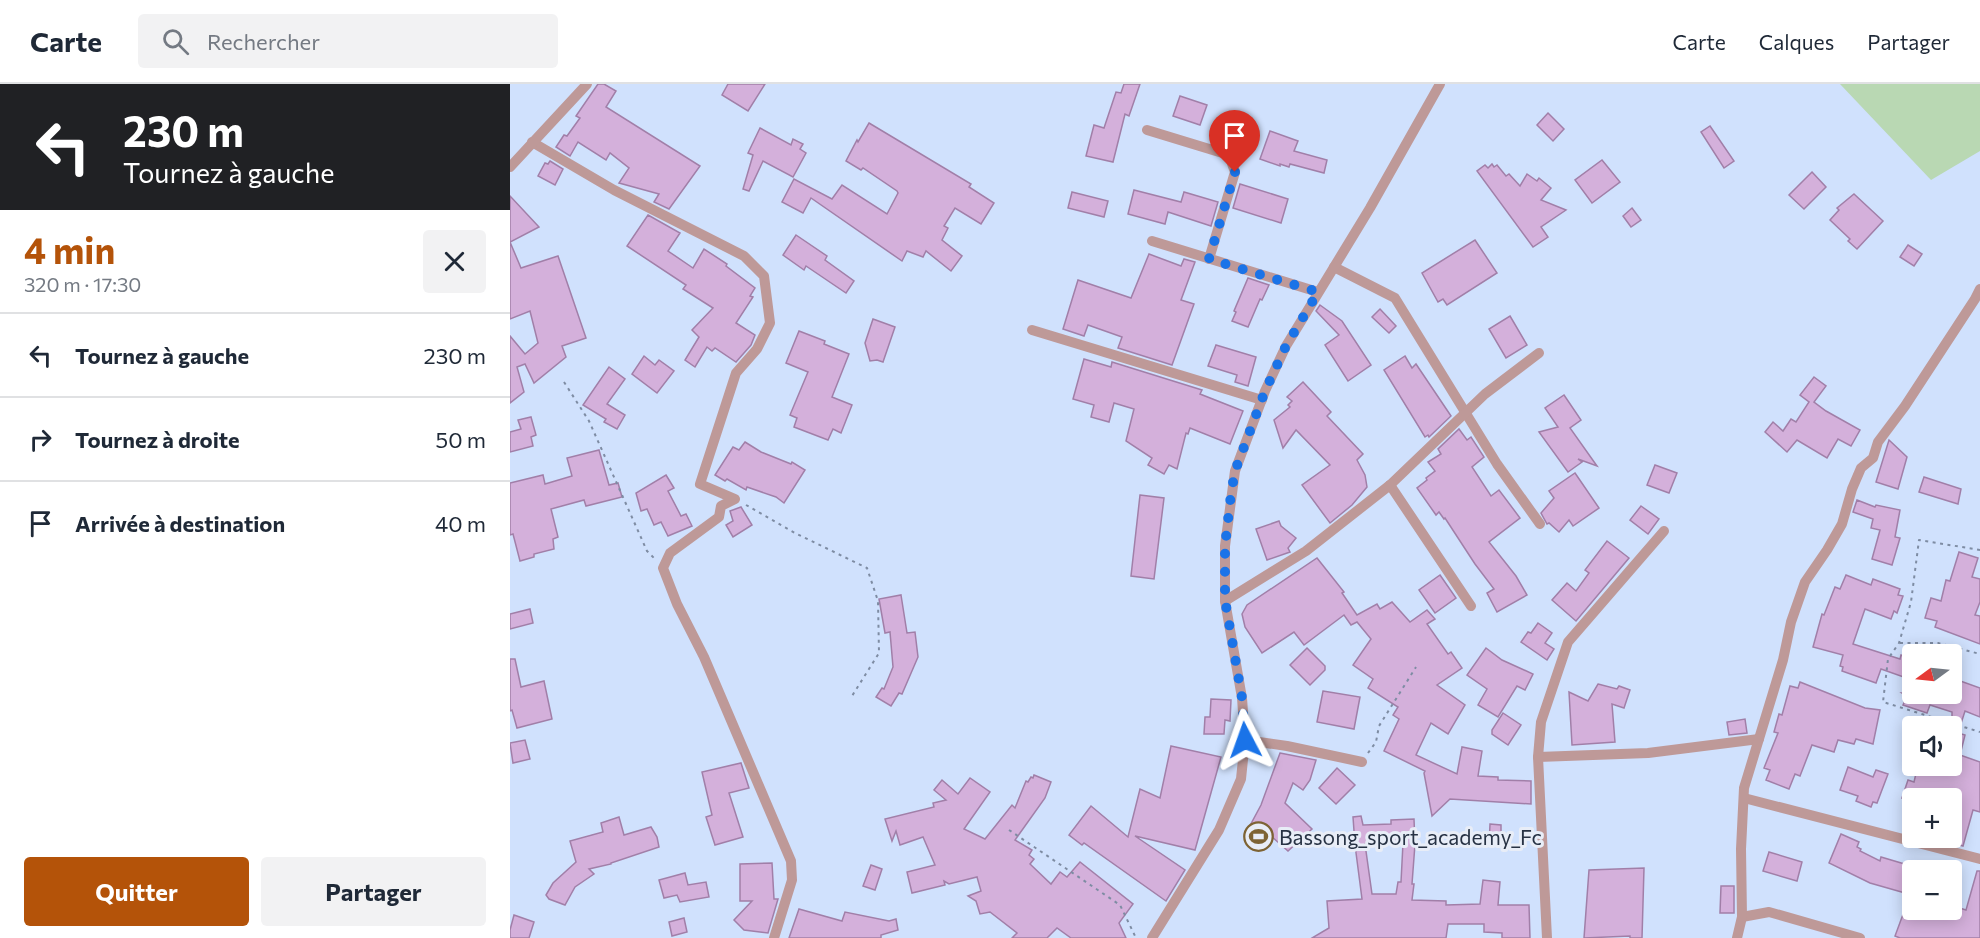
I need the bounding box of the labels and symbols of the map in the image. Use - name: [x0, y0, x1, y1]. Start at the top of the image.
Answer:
- pin: [1209, 110, 1260, 172]
- north arrow: [1902, 644, 1962, 704]
- position arrow: [1213, 708, 1277, 772]
- sports icon: Bassong_sport_academy_Fc: [1242, 820, 1274, 852]
- place label: Bassong_sport_academy_Fc: [1279, 824, 1542, 849]

